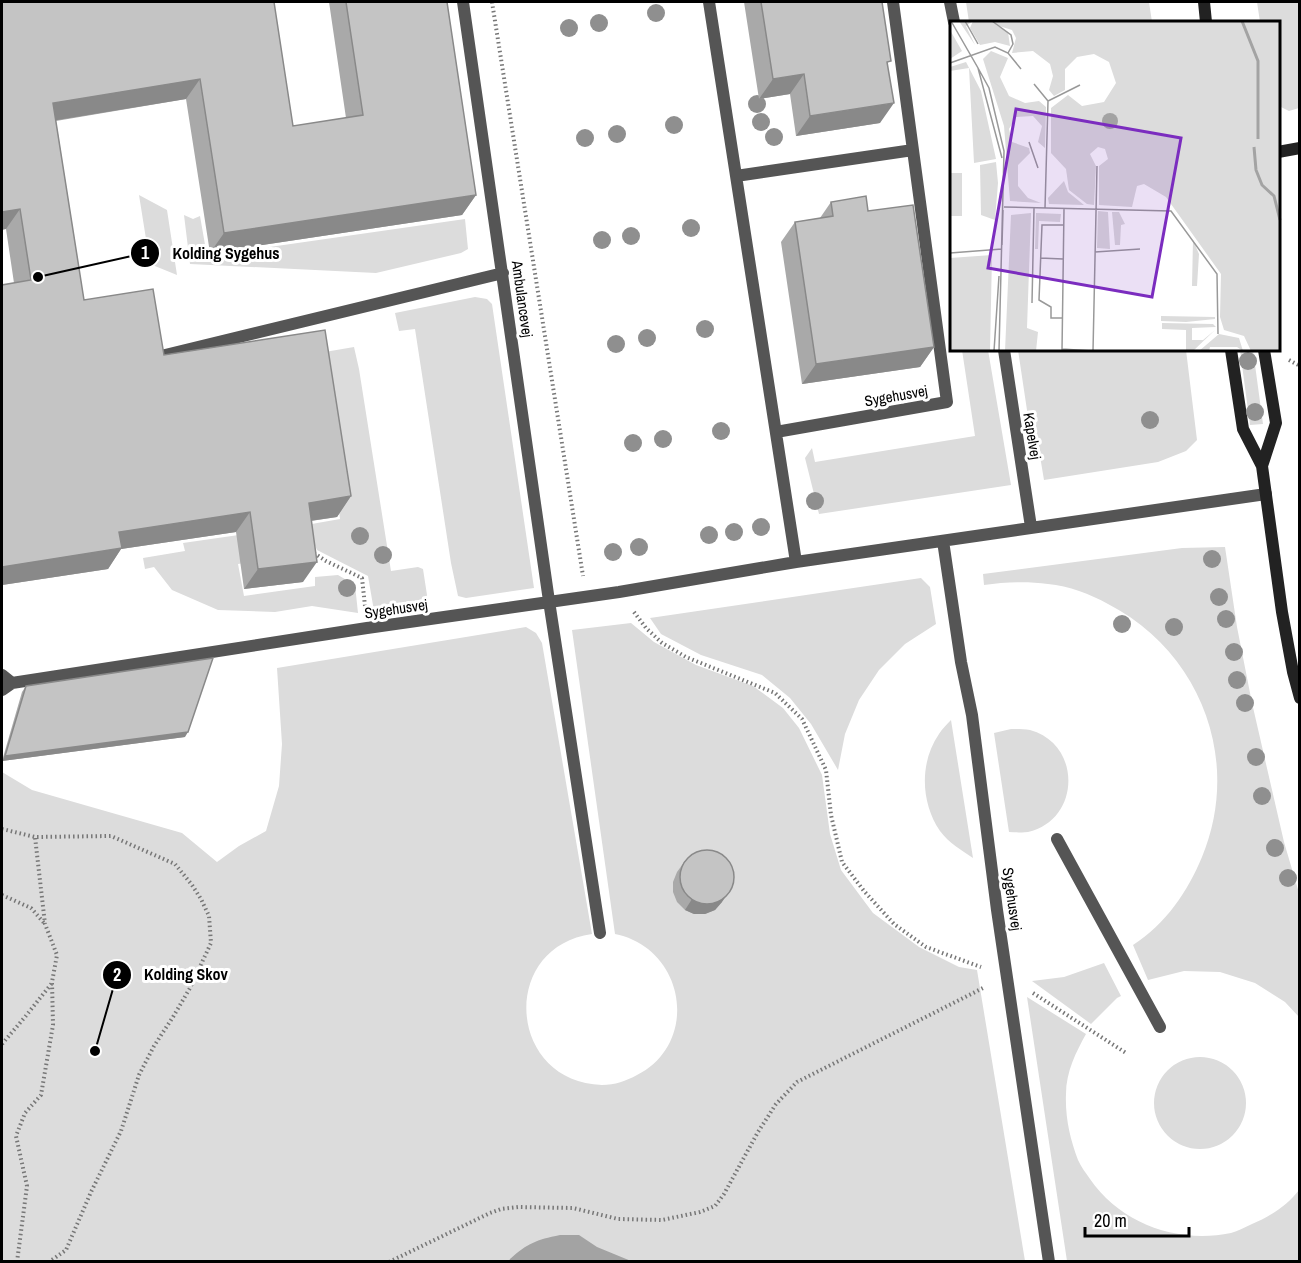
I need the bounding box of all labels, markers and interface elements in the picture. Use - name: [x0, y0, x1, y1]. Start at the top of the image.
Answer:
- inset map: [950, 21, 1280, 351]
- callout: Kolding Sygehus: [130, 236, 292, 270]
- text: 1: [141, 240, 150, 265]
- text: Kolding Sygehus: [172, 242, 280, 264]
- street label: Ambulancevej: [507, 258, 538, 339]
- street label: Sygehusvej: [863, 380, 929, 411]
- street label: Kapelvej: [1018, 411, 1047, 461]
- street label: Sygehusvej: [363, 594, 429, 623]
- street label: Sygehusvej: [998, 866, 1027, 932]
- callout: Kolding Skov: [102, 958, 240, 992]
- text: 2: [113, 962, 121, 987]
- text: Kolding Skov: [144, 963, 229, 985]
- scale bar: [1085, 1200, 1188, 1238]
- text: 20 m: [1094, 1208, 1127, 1233]

